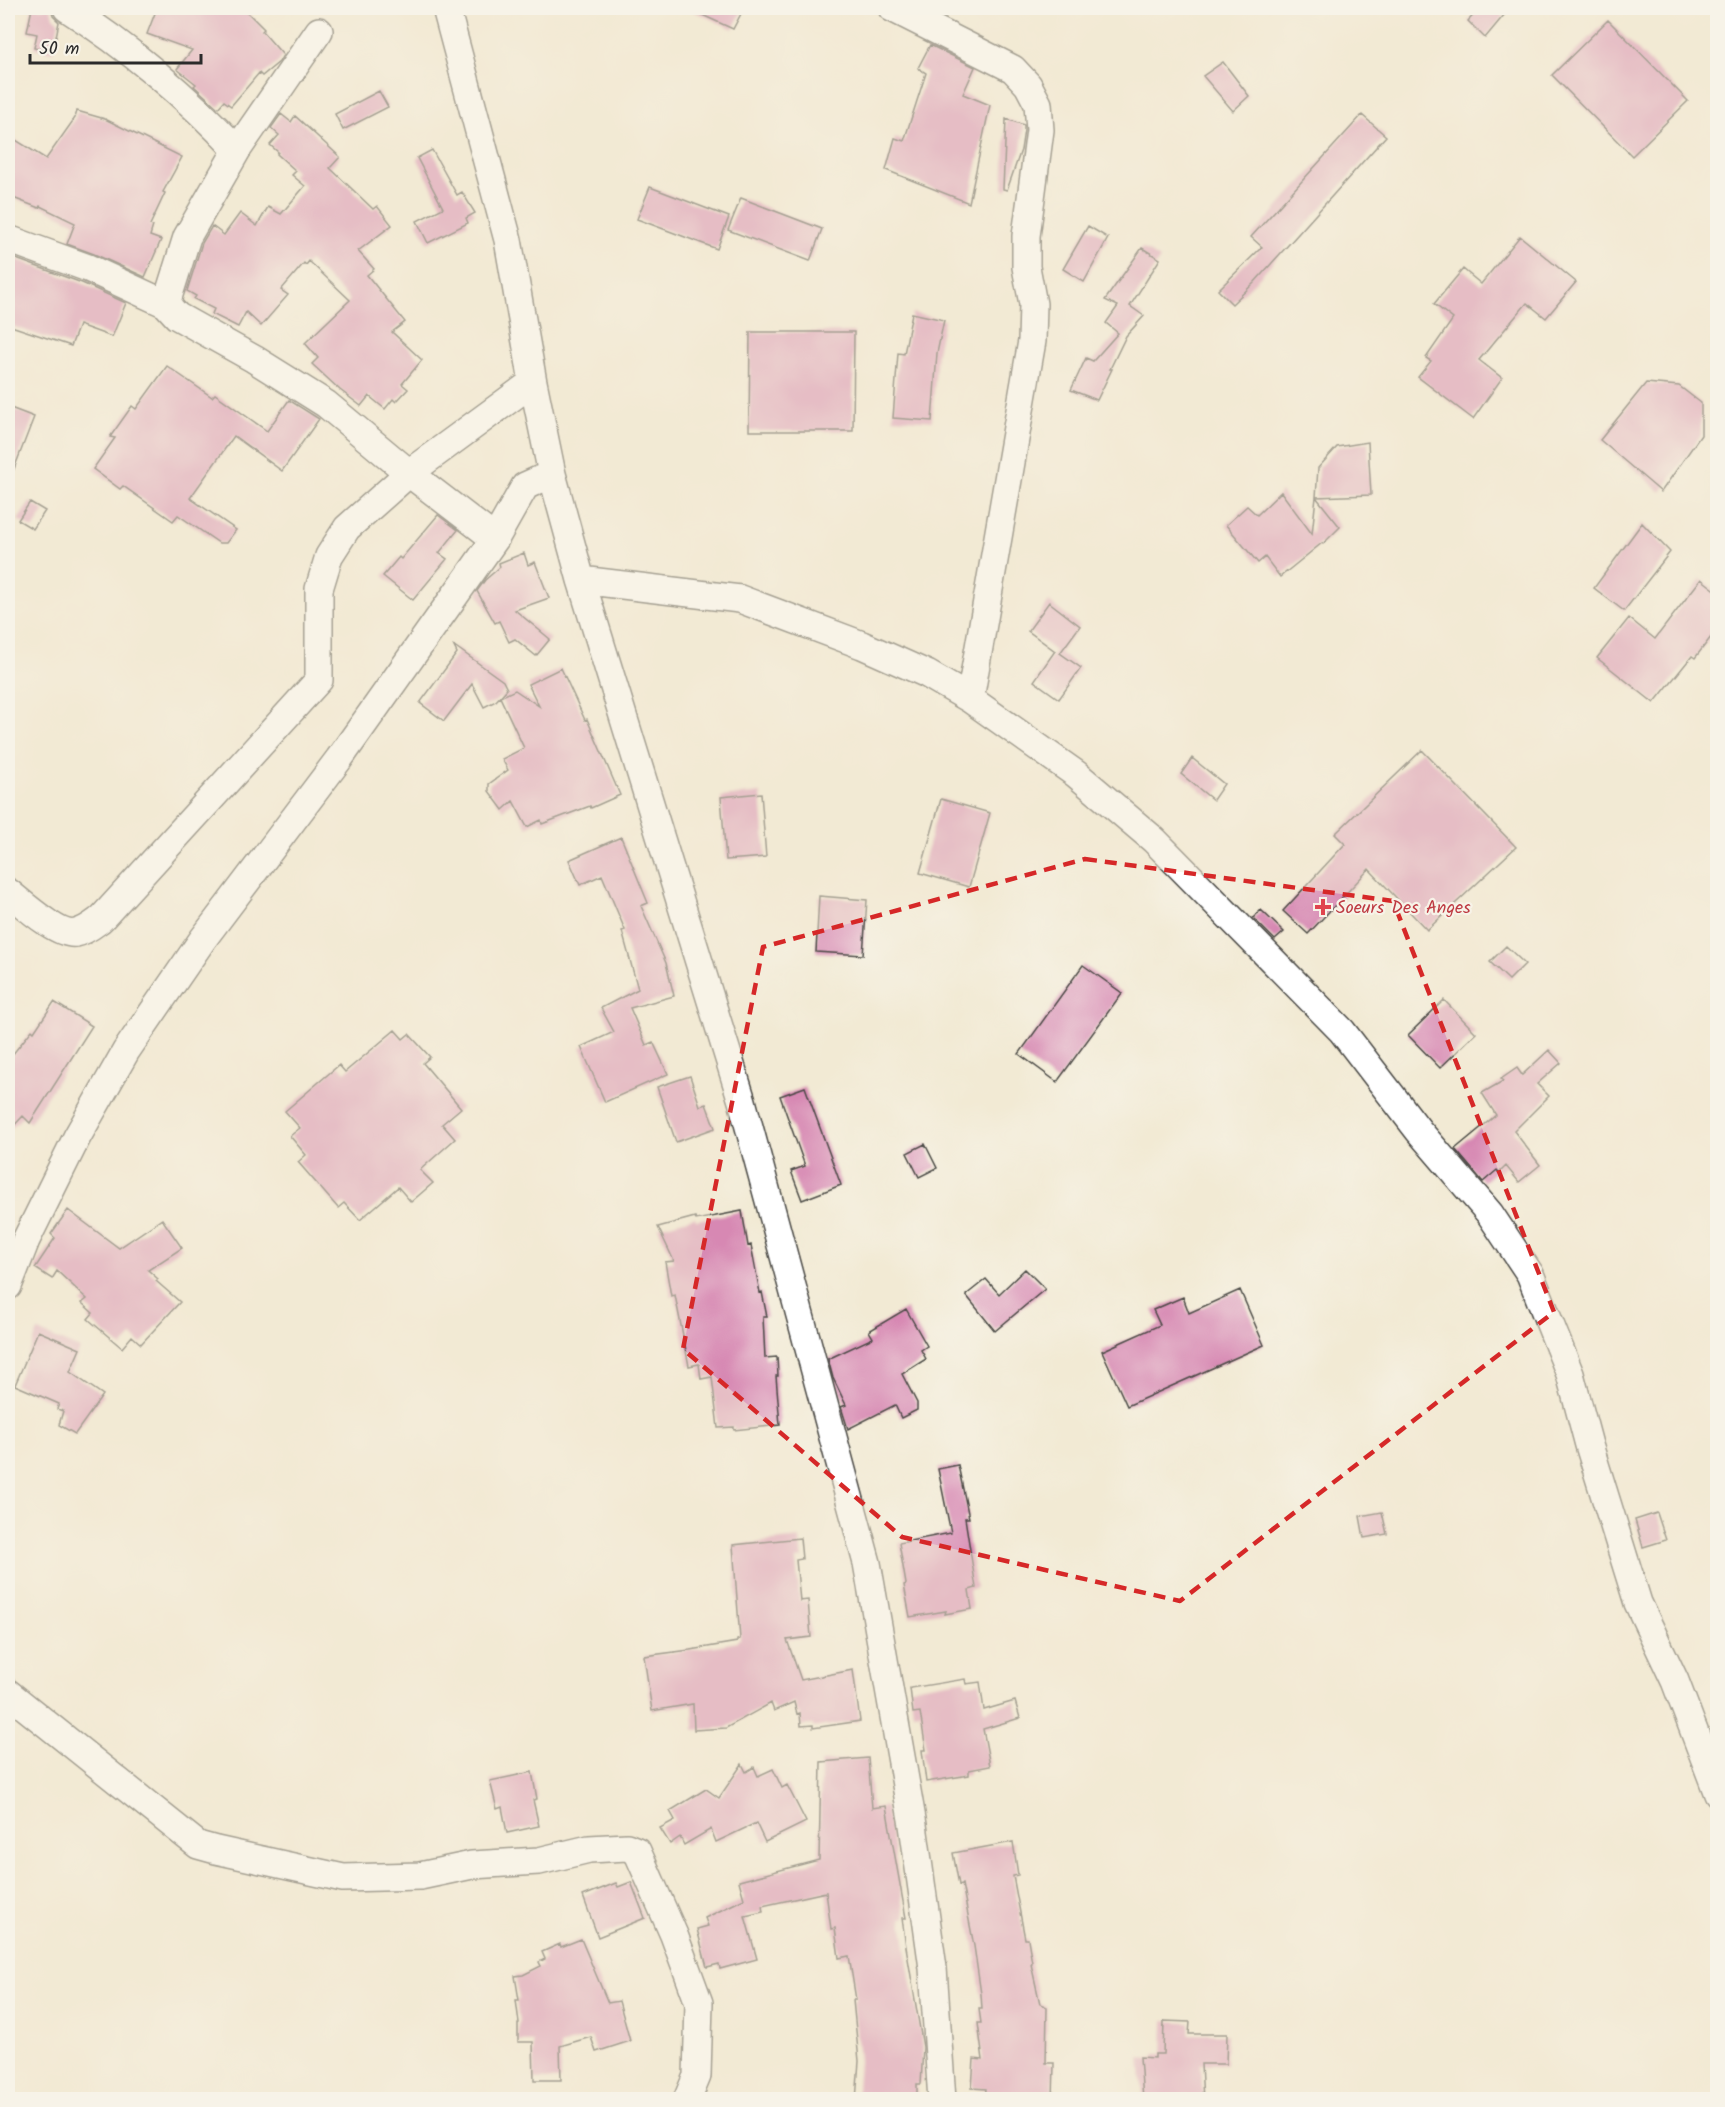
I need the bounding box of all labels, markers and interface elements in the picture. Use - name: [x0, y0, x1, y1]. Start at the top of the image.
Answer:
- scale bar: [30, 27, 201, 65]
- text: 50 m: [39, 35, 79, 64]
- place label: Soeurs Des Anges: [1336, 894, 1471, 923]
- marker: Soeurs Des Anges: [1314, 898, 1332, 916]

